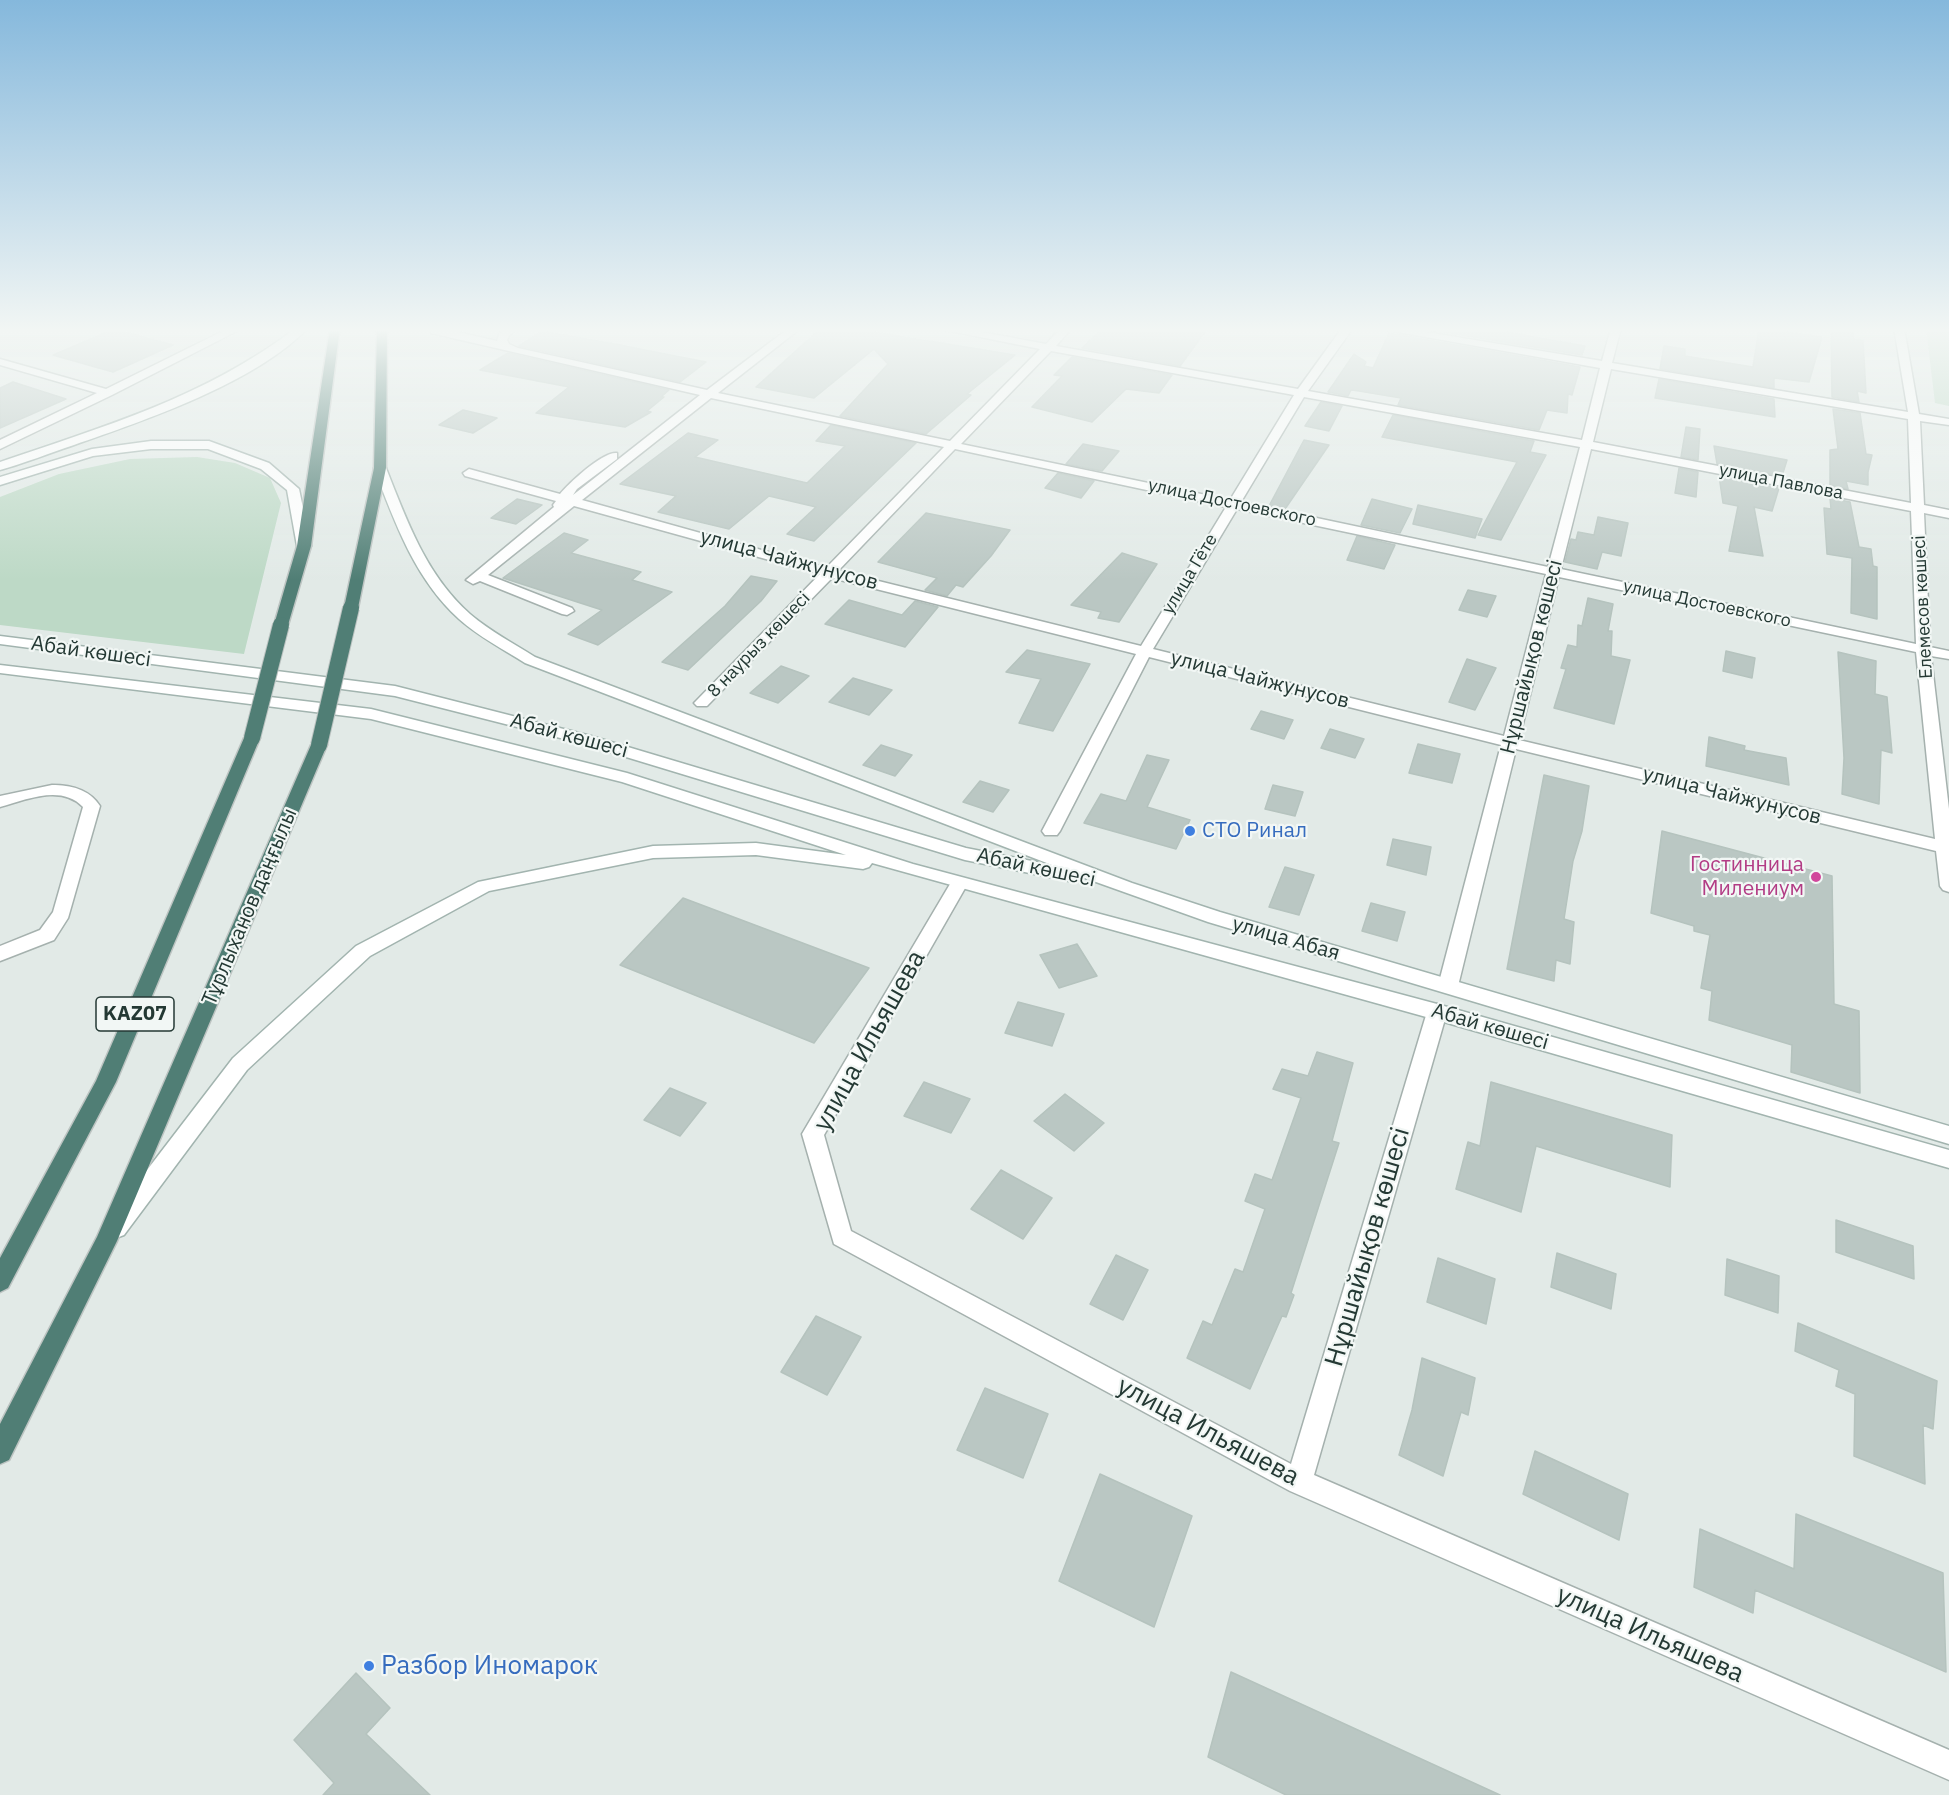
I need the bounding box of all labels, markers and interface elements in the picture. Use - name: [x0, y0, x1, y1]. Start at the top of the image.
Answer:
- street label: улица Павлова: [1717, 459, 1845, 505]
- street label: улица Достоевского: [1146, 475, 1318, 531]
- street label: улица Чайжунусов: [697, 524, 881, 596]
- street label: улица Гёте: [1158, 530, 1222, 618]
- street label: Елемесов көшесі: [1908, 535, 1938, 679]
- street label: Нұршайықов көшесі: [1496, 557, 1568, 757]
- street label: улица Достоевского: [1621, 576, 1793, 632]
- street label: 8 наурыз көшесі: [703, 588, 815, 702]
- street label: Абай көшесі: [29, 631, 153, 673]
- street label: улица Чайжунусов: [1168, 646, 1352, 714]
- street label: Абай көшесі: [507, 708, 631, 764]
- street label: улица Чайжунусов: [1640, 762, 1824, 830]
- street label: Тұрлыханов даңғылы: [197, 805, 303, 1009]
- place label: СТО Ринал: [1202, 818, 1307, 844]
- marker: СТО Ринал: [1183, 824, 1197, 838]
- street label: Абай көшесі: [974, 843, 1098, 893]
- place label: Гостинница Милениум: [1690, 852, 1804, 902]
- marker: Гостинница Милениум: [1809, 870, 1823, 884]
- street label: улица Абая: [1229, 912, 1343, 966]
- street label: улица Ильяшева: [807, 945, 933, 1137]
- road number: KAZ07: [96, 997, 174, 1031]
- street label: Абай көшесі: [1428, 998, 1552, 1056]
- street label: Нұршайықов көшесі: [1319, 1124, 1417, 1370]
- street label: улица Ильяшева: [1112, 1371, 1304, 1493]
- street label: улица Ильяшева: [1551, 1580, 1749, 1690]
- place label: Разбор Иномарок: [381, 1650, 598, 1682]
- marker: Разбор Иномарок: [362, 1659, 376, 1673]

